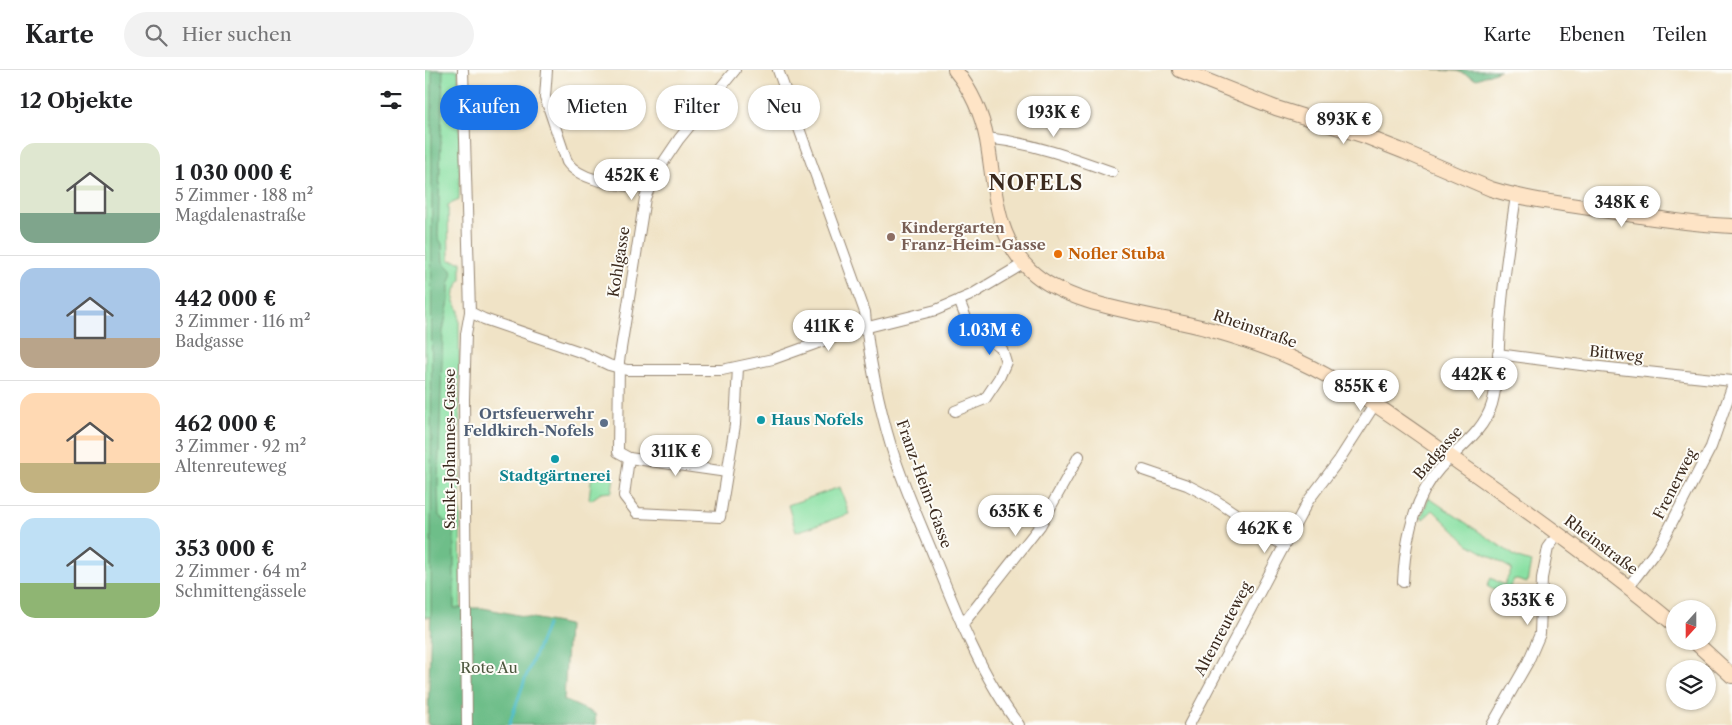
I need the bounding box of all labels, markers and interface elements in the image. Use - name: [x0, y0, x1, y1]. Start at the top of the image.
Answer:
- search box: [124, 12, 474, 57]
- text: Karte: [25, 20, 94, 49]
- icon: search: [142, 21, 170, 49]
- text: Hier suchen: [182, 23, 292, 46]
- text: Karte: [1483, 24, 1531, 46]
- text: Ebenen: [1559, 24, 1625, 46]
- text: Teilen: [1653, 24, 1707, 46]
- chip: Kaufen: [440, 85, 538, 130]
- chip: Mieten: [548, 85, 646, 130]
- chip: Filter: [656, 85, 738, 130]
- chip: Neu: [748, 85, 820, 130]
- icon: filters: [377, 86, 405, 114]
- text: 12 Objekte: [20, 88, 133, 113]
- pin: 193K €: [1013, 96, 1095, 138]
- text: 193K €: [1028, 102, 1080, 122]
- pin: 893K €: [1303, 102, 1385, 145]
- text: 893K €: [1316, 109, 1372, 129]
- pin: 452K €: [591, 158, 673, 201]
- text: 1 030 000 €: [175, 160, 292, 185]
- icon: home: [60, 163, 120, 223]
- text: 452K €: [605, 165, 659, 185]
- district label: NOFELS: [989, 171, 1083, 195]
- text: 5 Zimmer · 188 m²: [175, 185, 313, 205]
- pin: 348K €: [1581, 186, 1663, 228]
- text: 348K €: [1595, 192, 1649, 212]
- text: Magdalenastraße: [175, 205, 306, 225]
- place label: Kindergarten Franz-Heim-Gasse: [901, 218, 1046, 254]
- street label: Kohlgasse: [604, 225, 633, 299]
- marker: Kindergarten Franz-Heim-Gasse: [885, 231, 897, 243]
- place label: Nofler Stuba: [1068, 244, 1166, 263]
- marker: Nofler Stuba: [1052, 248, 1064, 260]
- text: 442 000 €: [175, 286, 276, 311]
- icon: home: [60, 288, 120, 348]
- street label: Rheinstraße: [1211, 305, 1300, 352]
- pin: 411K €: [788, 310, 870, 352]
- text: 3 Zimmer · 116 m²: [175, 311, 311, 331]
- pin: 1.03M €: [944, 314, 1036, 356]
- text: 411K €: [804, 316, 854, 336]
- text: 1.03M €: [959, 320, 1021, 340]
- text: Badgasse: [175, 331, 244, 351]
- street label: Bittweg: [1588, 341, 1644, 366]
- pin: 442K €: [1438, 358, 1520, 400]
- text: 442K €: [1452, 364, 1507, 384]
- street label: Sankt-Johannes-Gasse: [440, 369, 459, 529]
- pin: 855K €: [1320, 370, 1402, 412]
- text: 855K €: [1334, 376, 1388, 396]
- place label: Ortsfeuerwehr Feldkirch-Nofels: [463, 404, 595, 440]
- place label: Haus Nofels: [771, 410, 863, 429]
- text: 462 000 €: [175, 411, 276, 436]
- icon: home: [60, 413, 120, 473]
- marker: Haus Nofels: [755, 414, 767, 426]
- marker: Ortsfeuerwehr Feldkirch-Nofels: [598, 417, 610, 429]
- street label: Franz-Heim-Gasse: [892, 417, 957, 551]
- street label: Badgasse: [1409, 422, 1466, 483]
- pin: 311K €: [635, 434, 717, 477]
- text: 3 Zimmer · 92 m²: [175, 436, 306, 456]
- text: 311K €: [651, 441, 701, 461]
- street label: Frenerweg: [1649, 445, 1700, 522]
- marker: Stadtgärtnerei: [549, 453, 561, 465]
- text: Altenreuteweg: [175, 456, 286, 476]
- place label: Stadtgärtnerei: [499, 466, 612, 485]
- pin: 635K €: [975, 494, 1057, 537]
- text: 635K €: [989, 501, 1043, 521]
- street label: Rheinstraße: [1561, 511, 1642, 579]
- pin: 462K €: [1224, 512, 1306, 554]
- text: 462K €: [1237, 518, 1293, 538]
- text: 353 000 €: [175, 536, 274, 561]
- icon: home: [60, 538, 120, 598]
- text: 2 Zimmer · 64 m²: [175, 561, 307, 581]
- street label: Altenreuteweg: [1189, 578, 1255, 680]
- text: Schmittengässele: [175, 581, 307, 601]
- pin: 353K €: [1487, 584, 1569, 626]
- text: 353K €: [1501, 590, 1555, 610]
- north arrow: [1666, 600, 1716, 650]
- map controls: [1666, 600, 1716, 710]
- park label: Rote Au: [460, 658, 518, 677]
- button: layers: [1666, 660, 1716, 710]

